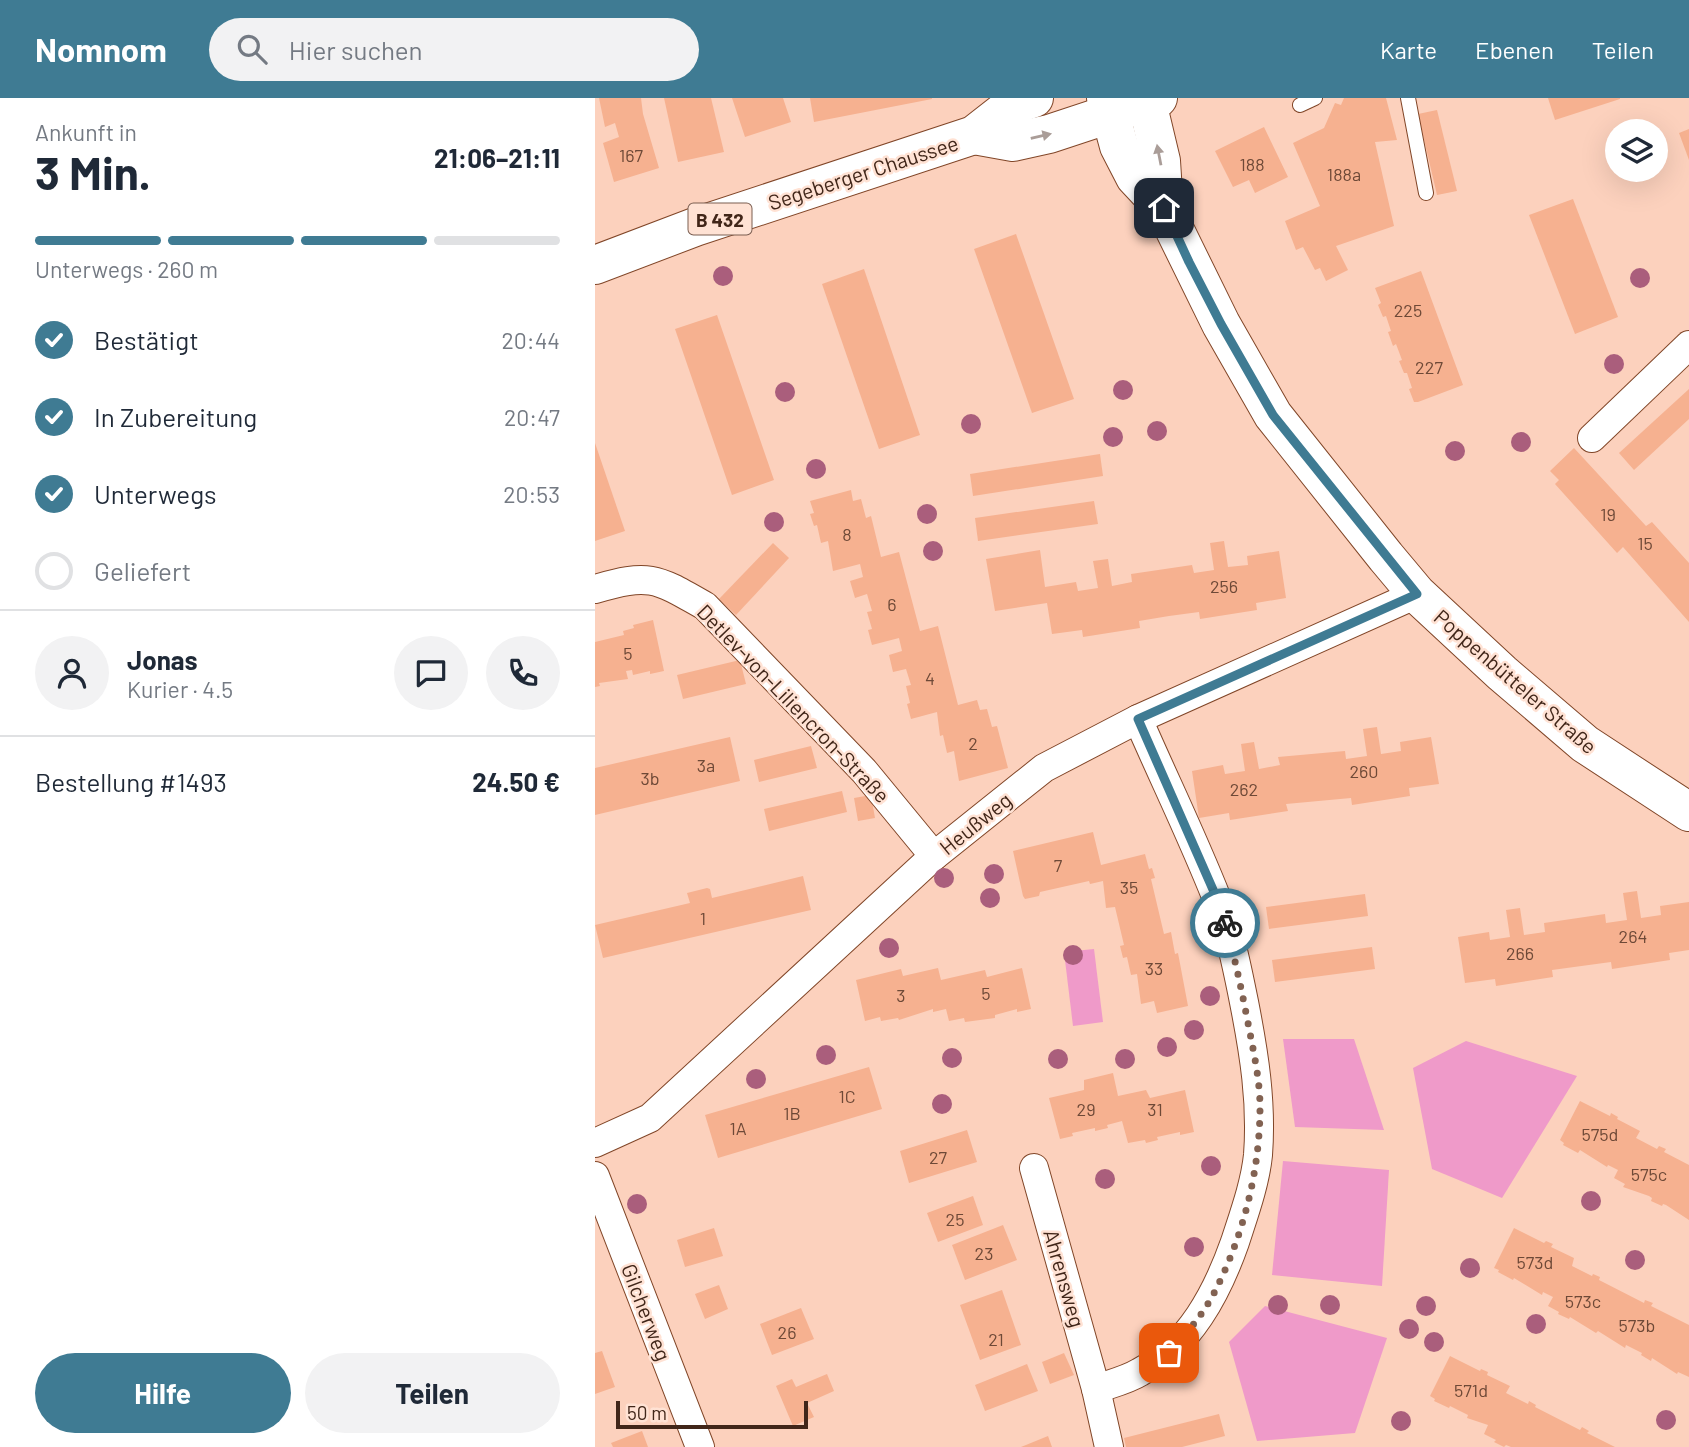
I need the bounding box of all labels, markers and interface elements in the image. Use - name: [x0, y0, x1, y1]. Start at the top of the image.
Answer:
- search box: [209, 18, 699, 81]
- text: Nomnom: [35, 29, 167, 69]
- icon: search: [233, 30, 271, 68]
- text: Hier suchen: [289, 34, 423, 65]
- text: Karte: [1380, 35, 1437, 64]
- text: Ebenen: [1475, 35, 1554, 64]
- text: Teilen: [1592, 35, 1654, 64]
- text: Ankunft in: [35, 118, 137, 146]
- map controls: [1605, 119, 1668, 182]
- button: layers: [1605, 119, 1668, 182]
- street label: Segeberger Chaussee: [765, 129, 961, 215]
- one-way arrow: [1030, 130, 1052, 141]
- text: 21:06–21:11: [434, 142, 560, 173]
- text: 3 Min.: [35, 144, 151, 199]
- house number: 167: [619, 144, 644, 166]
- one-way arrow: [1154, 144, 1165, 166]
- house number: 188: [1239, 153, 1265, 175]
- house number: 188a: [1327, 163, 1361, 185]
- pin: [1134, 178, 1194, 238]
- icon: home: [1145, 189, 1183, 227]
- road number: B 432: [689, 203, 751, 234]
- text: Unterwegs · 260 m: [35, 255, 218, 283]
- house number: 225: [1394, 299, 1422, 321]
- icon: check: [35, 321, 73, 359]
- text: Bestätigt: [94, 324, 199, 355]
- text: 20:44: [502, 326, 560, 354]
- house number: 227: [1415, 356, 1443, 378]
- icon: check: [35, 398, 73, 436]
- text: In Zubereitung: [94, 401, 257, 432]
- text: 20:47: [504, 403, 560, 431]
- icon: check: [35, 475, 73, 513]
- text: Unterwegs: [94, 478, 216, 509]
- text: 20:53: [503, 480, 560, 508]
- house number: 19: [1600, 503, 1616, 525]
- house number: 8: [842, 523, 852, 545]
- house number: 15: [1637, 532, 1653, 554]
- text: Geliefert: [94, 555, 191, 586]
- house number: 256: [1210, 575, 1238, 597]
- house number: 6: [887, 593, 897, 615]
- street label: Detlev-von-Liliencron-Straße: [693, 599, 895, 807]
- street label: Poppenbütteler Straße: [1430, 604, 1602, 758]
- button: person: [35, 636, 109, 710]
- button: chat: [394, 636, 468, 710]
- button: phone: [486, 636, 560, 710]
- house number: 5: [623, 642, 633, 664]
- text: Jonas: [127, 644, 198, 675]
- house number: 4: [925, 667, 935, 689]
- text: Kurier · 4.5: [127, 675, 233, 703]
- house number: 2: [968, 732, 978, 754]
- house number: 3a: [697, 754, 715, 776]
- house number: 260: [1349, 760, 1379, 782]
- text: Bestellung #1493: [35, 766, 227, 797]
- text: 24.50 €: [472, 766, 560, 797]
- house number: 3b: [640, 767, 660, 789]
- house number: 262: [1230, 778, 1258, 800]
- street label: Heußweg: [934, 787, 1016, 859]
- house number: 7: [1054, 854, 1063, 876]
- house number: 35: [1120, 876, 1138, 898]
- courier: [1190, 888, 1260, 958]
- icon: bike: [1206, 904, 1244, 942]
- house number: 1: [700, 907, 706, 929]
- house number: 264: [1619, 925, 1647, 947]
- house number: 266: [1506, 942, 1534, 964]
- house number: 33: [1145, 957, 1163, 979]
- house number: 5: [981, 982, 991, 1004]
- house number: 3: [896, 984, 906, 1006]
- house number: 1C: [838, 1085, 856, 1107]
- house number: 29: [1076, 1098, 1096, 1120]
- house number: 31: [1147, 1098, 1163, 1120]
- house number: 1B: [783, 1102, 801, 1124]
- house number: 1A: [729, 1117, 747, 1139]
- house number: 575d: [1582, 1123, 1618, 1145]
- house number: 27: [929, 1146, 948, 1168]
- house number: 575c: [1631, 1163, 1667, 1185]
- house number: 25: [946, 1208, 964, 1230]
- street label: Ahrensweg: [1039, 1226, 1091, 1330]
- house number: 23: [975, 1242, 993, 1264]
- house number: 573d: [1517, 1251, 1553, 1273]
- street label: Gilcherweg: [617, 1260, 677, 1364]
- house number: 573c: [1565, 1290, 1601, 1312]
- house number: 573b: [1619, 1314, 1655, 1336]
- house number: 26: [778, 1321, 796, 1343]
- pin: [1139, 1323, 1199, 1383]
- house number: 21: [988, 1328, 1004, 1350]
- icon: bag: [1150, 1334, 1188, 1372]
- button: Hilfe: [35, 1353, 291, 1433]
- button: Teilen: [305, 1353, 560, 1433]
- house number: 571d: [1454, 1379, 1488, 1401]
- scale bar: [616, 1398, 809, 1430]
- text: 50 m: [627, 1401, 667, 1424]

